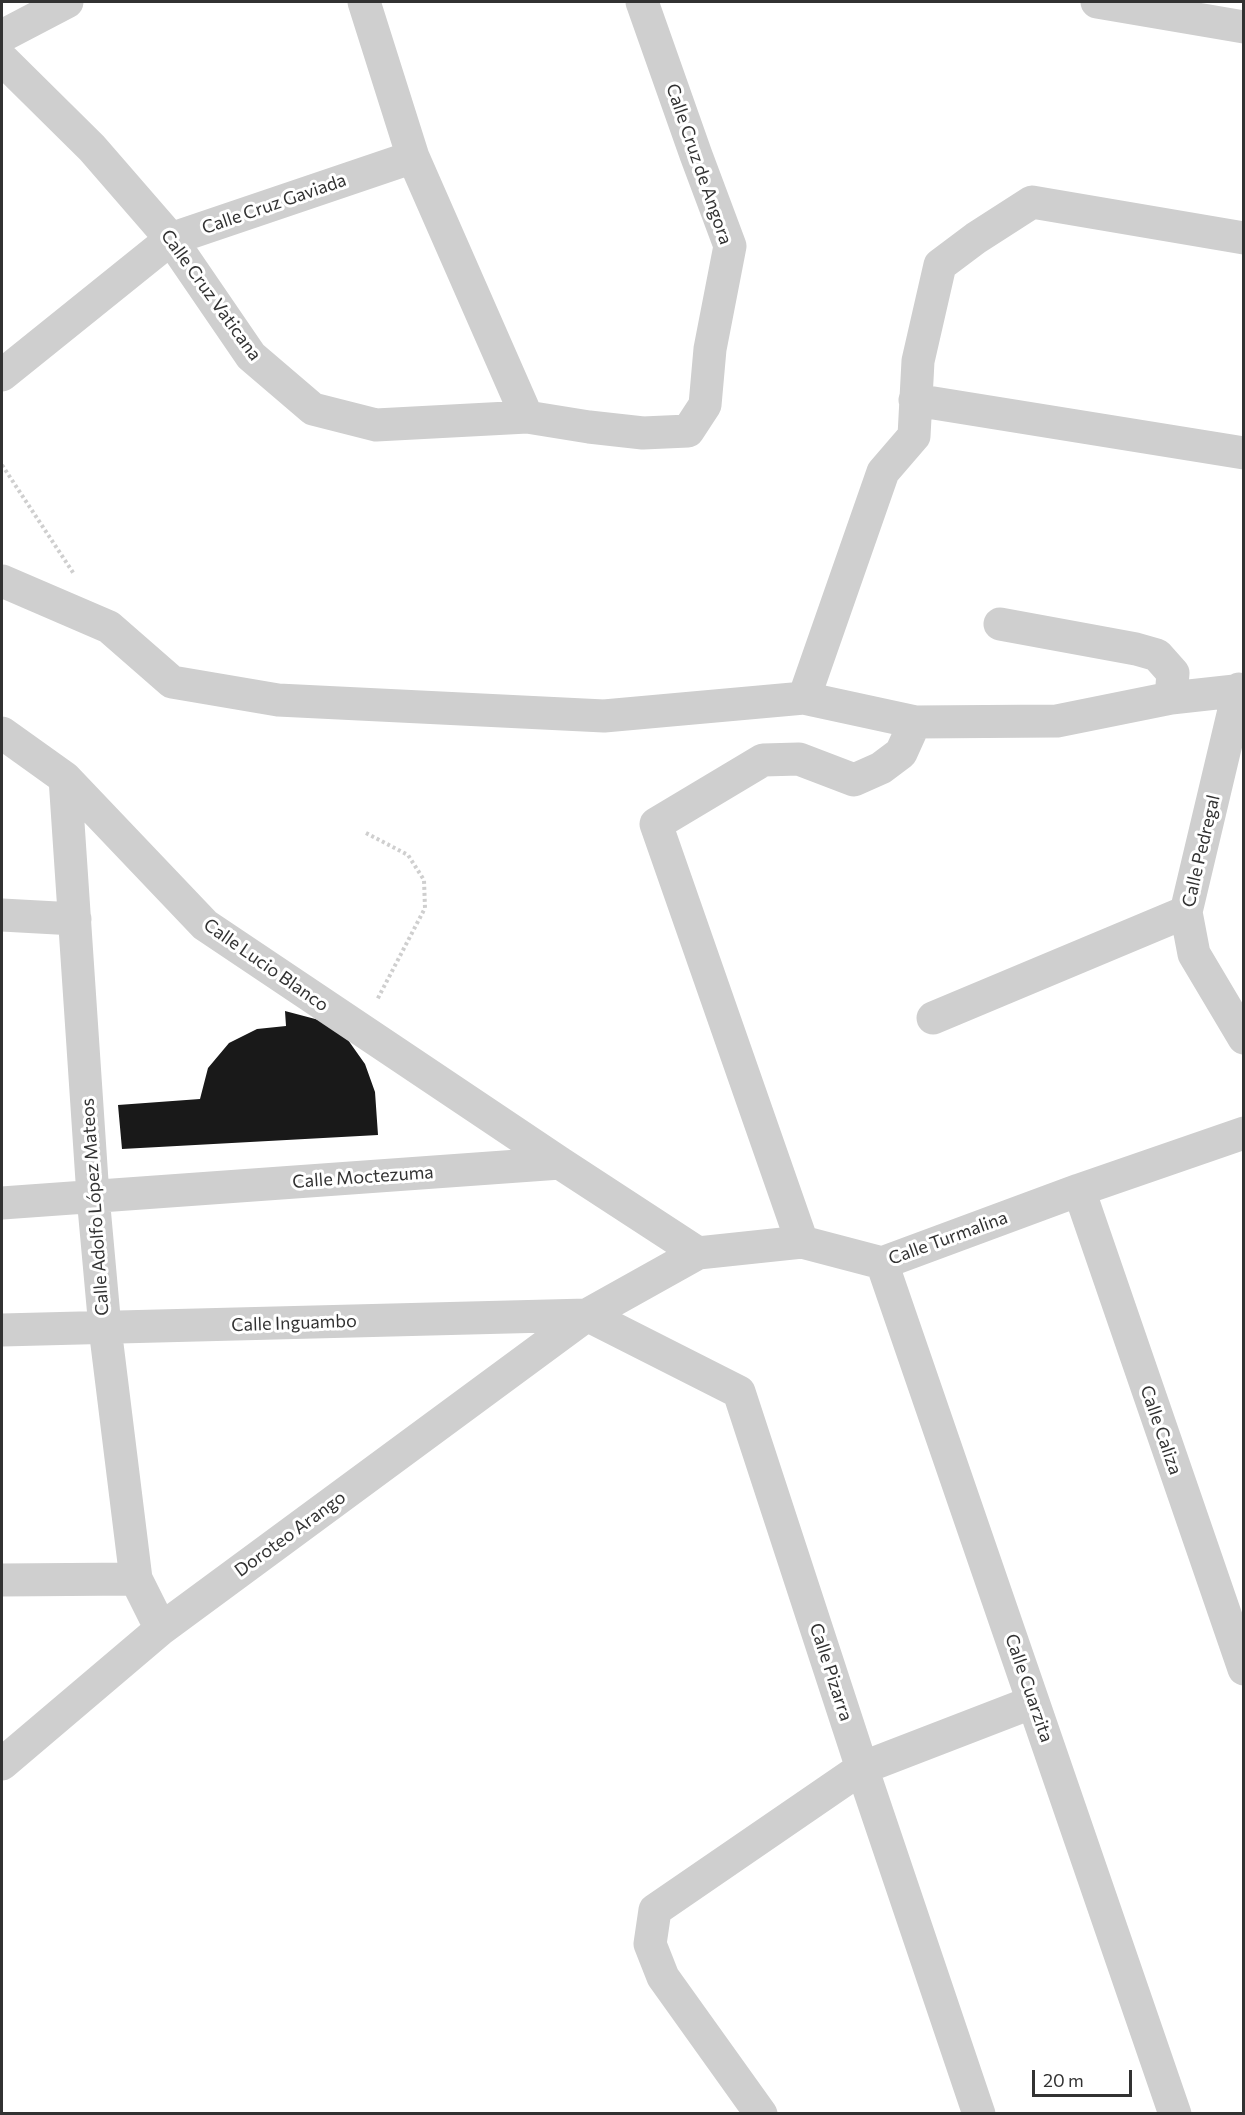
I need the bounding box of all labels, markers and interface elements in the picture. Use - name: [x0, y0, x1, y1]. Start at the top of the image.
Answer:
- street label: Calle Cruz de Angora: [661, 81, 737, 247]
- street label: Calle Cruz Gaviada: [199, 169, 349, 239]
- street label: Calle Cruz Vaticana: [156, 225, 266, 365]
- street label: Calle Pedregal: [1178, 793, 1224, 909]
- street label: Calle Lucio Blanco: [199, 914, 333, 1016]
- street label: Calle Adolfo López Mateos: [77, 1098, 113, 1316]
- street label: Calle Moctezuma: [292, 1161, 434, 1193]
- street label: Calle Turmalina: [886, 1206, 1010, 1270]
- street label: Calle Inguambo: [231, 1310, 357, 1336]
- street label: Calle Caliza: [1136, 1382, 1186, 1478]
- street label: Doroteo Arango: [230, 1486, 350, 1582]
- street label: Calle Pizarra: [805, 1620, 857, 1724]
- street label: Calle Cuarzita: [1000, 1631, 1058, 1745]
- scale bar: [1035, 2058, 1136, 2096]
- text: 20 m: [1043, 2069, 1084, 2091]

